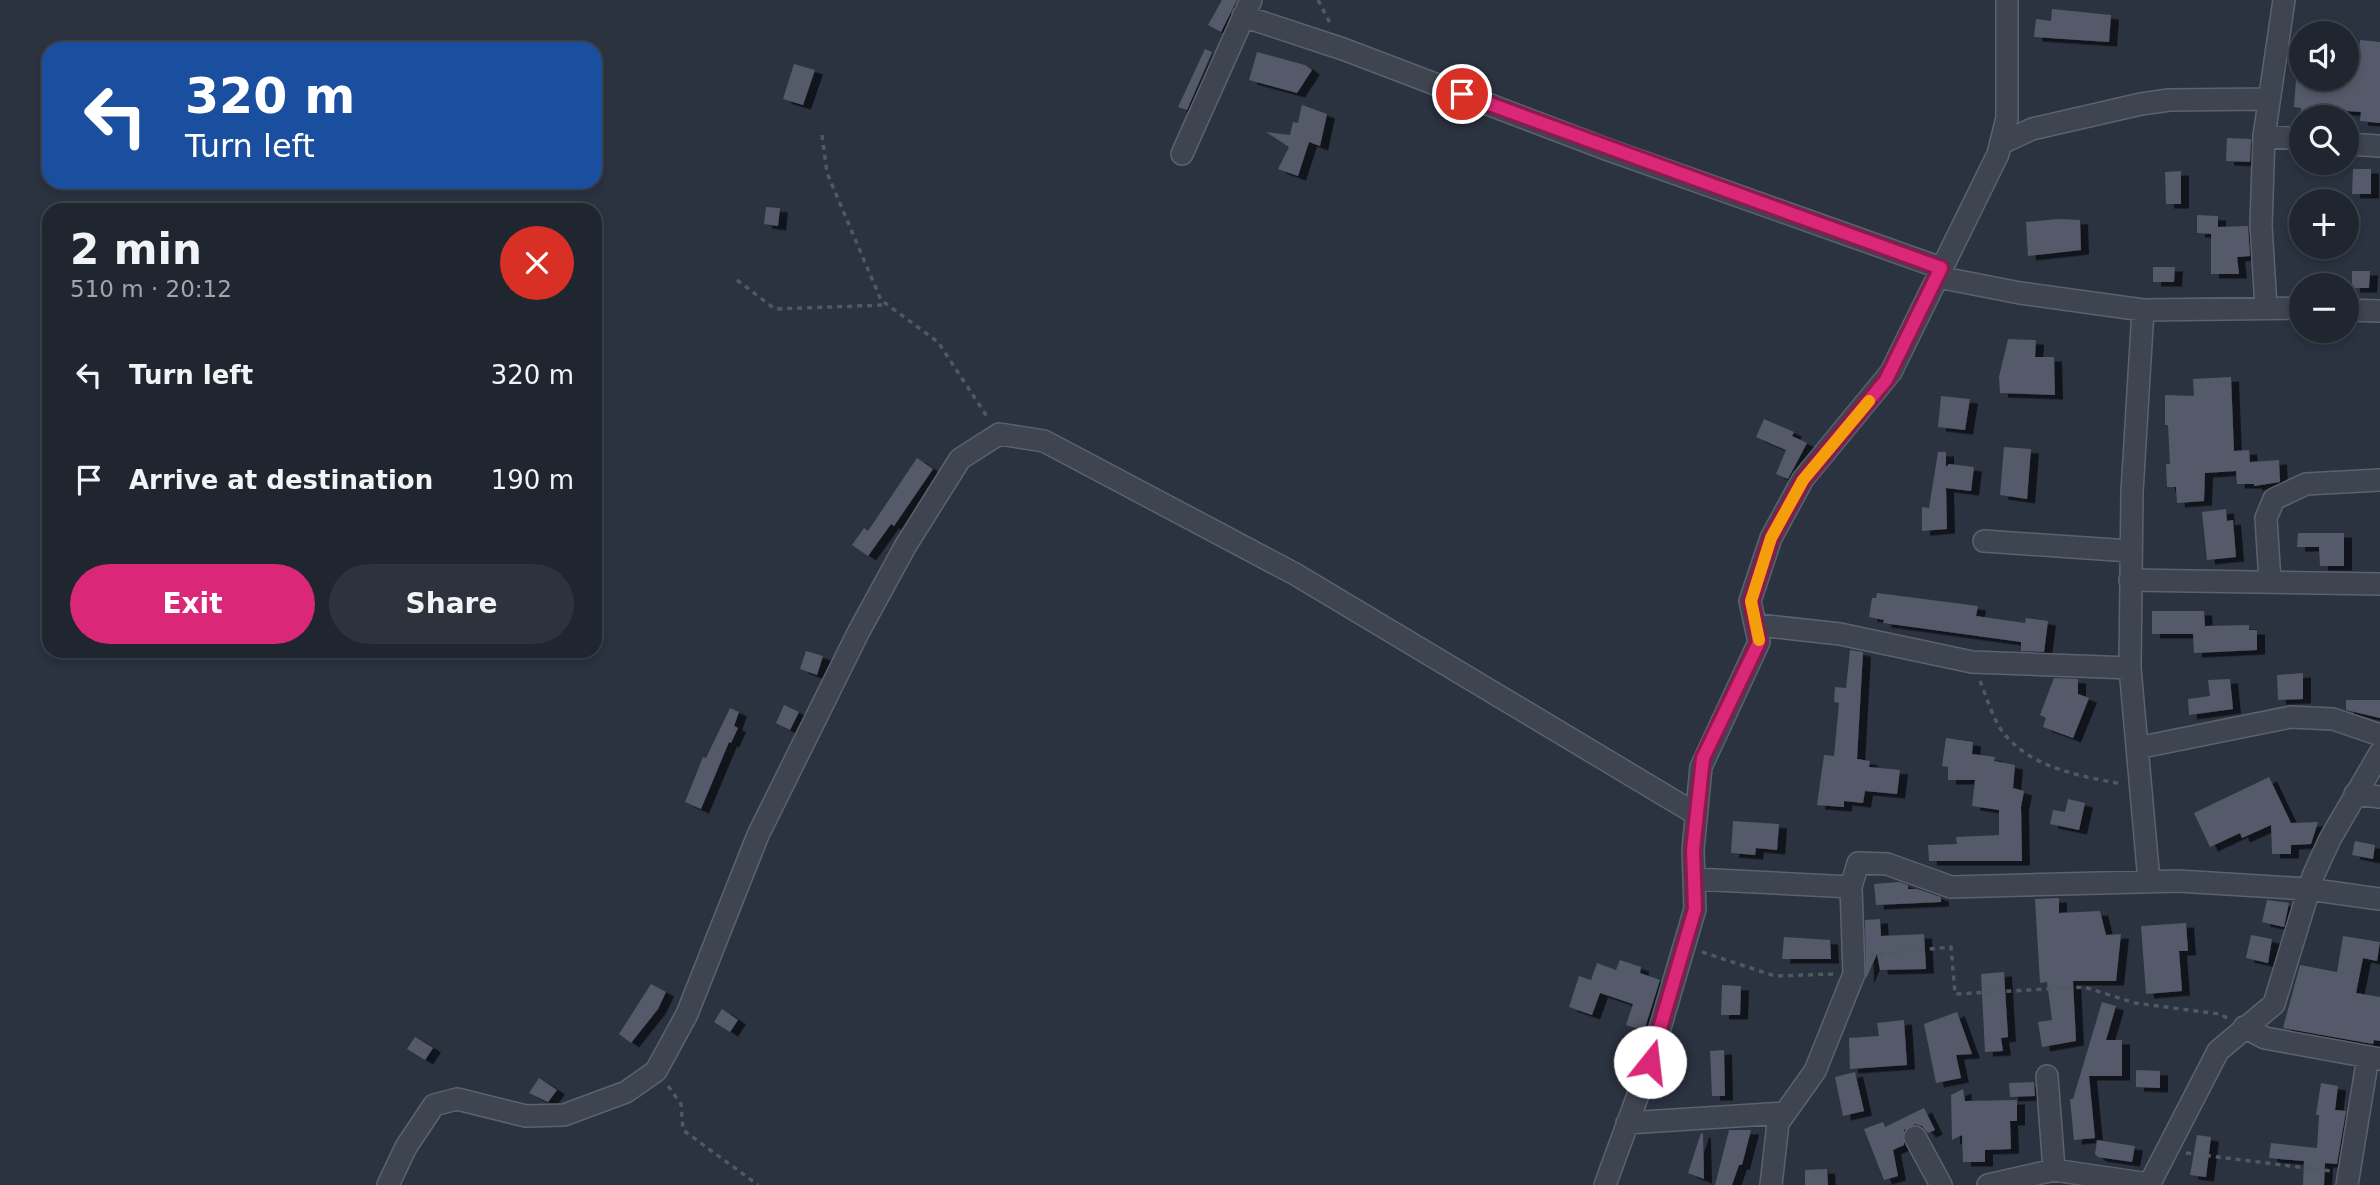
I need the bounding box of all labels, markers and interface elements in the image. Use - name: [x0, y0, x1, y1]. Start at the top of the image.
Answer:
- map controls: [2289, 21, 2359, 343]
- button: sound: [2289, 21, 2359, 91]
- pin: [1432, 64, 1492, 124]
- text: 320 m: [185, 68, 355, 125]
- icon: left: [70, 70, 161, 161]
- icon: arrive: [1443, 75, 1481, 113]
- button: search: [2289, 105, 2359, 175]
- text: Turn left: [185, 127, 315, 165]
- button: +: [2289, 189, 2359, 259]
- text: 2 min: [70, 225, 202, 274]
- button: close: [500, 226, 574, 300]
- button: −: [2289, 273, 2359, 343]
- text: 510 m · 20:12: [70, 276, 232, 302]
- icon: left: [70, 356, 108, 394]
- text: Turn left: [129, 360, 253, 390]
- text: 320 m: [491, 360, 574, 390]
- icon: arrive: [70, 461, 108, 499]
- text: Arrive at destination: [129, 465, 433, 495]
- text: 190 m: [491, 465, 574, 495]
- button: Exit: [70, 564, 315, 644]
- button: Share: [329, 564, 574, 644]
- position arrow: [1613, 1025, 1687, 1099]

